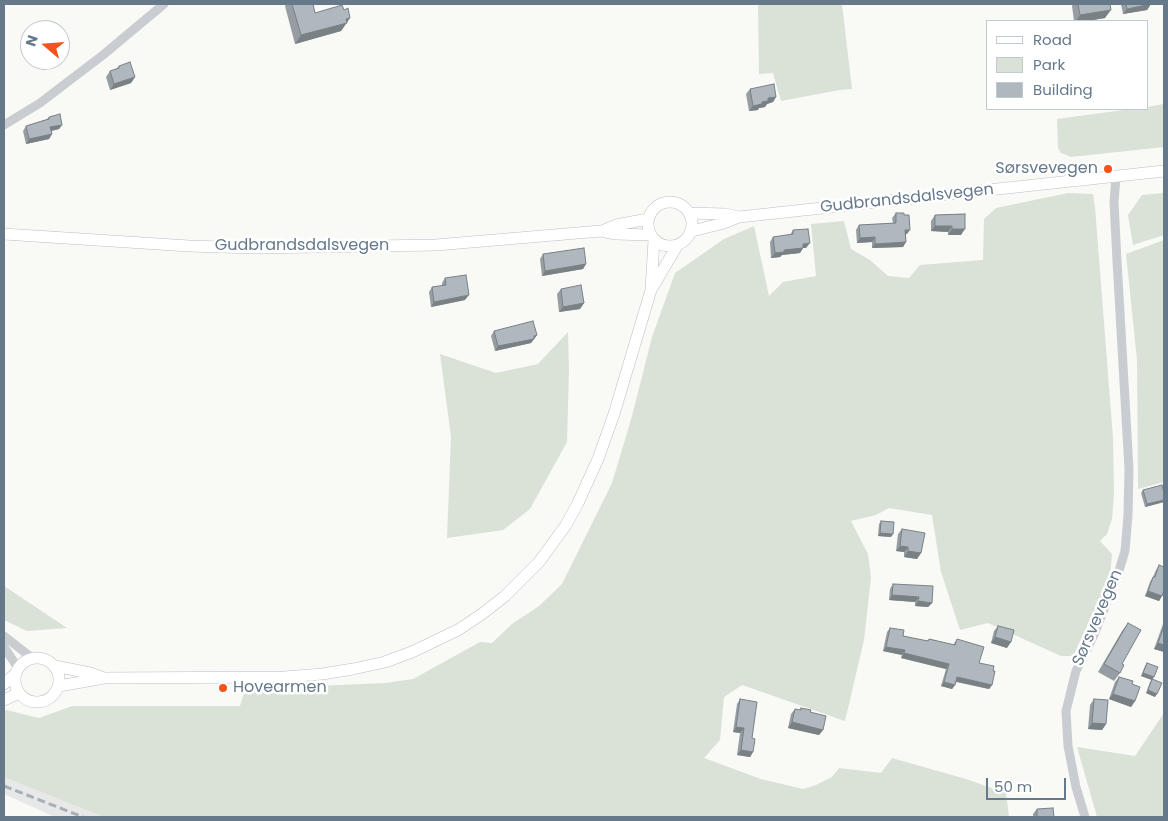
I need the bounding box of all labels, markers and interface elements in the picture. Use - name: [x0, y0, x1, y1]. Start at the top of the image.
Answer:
- north arrow: [20, 20, 70, 70]
- legend: [986, 20, 1148, 110]
- text: Road: [1033, 29, 1072, 50]
- text: N: [21, 33, 43, 49]
- text: Park: [1033, 54, 1065, 75]
- text: Building: [1033, 79, 1093, 100]
- place label: Sørsvevegen: [995, 159, 1098, 179]
- marker: Sørsvevegen: [1102, 163, 1114, 175]
- street label: Gudbrandsdalsvegen: [819, 180, 995, 218]
- street label: Gudbrandsdalsvegen: [215, 236, 389, 256]
- street label: Sørsvevegen: [1069, 567, 1127, 669]
- place label: Hovearmen: [233, 678, 327, 698]
- marker: Hovearmen: [217, 682, 229, 694]
- scale bar: [988, 768, 1068, 800]
- text: 50 m: [994, 776, 1032, 797]

